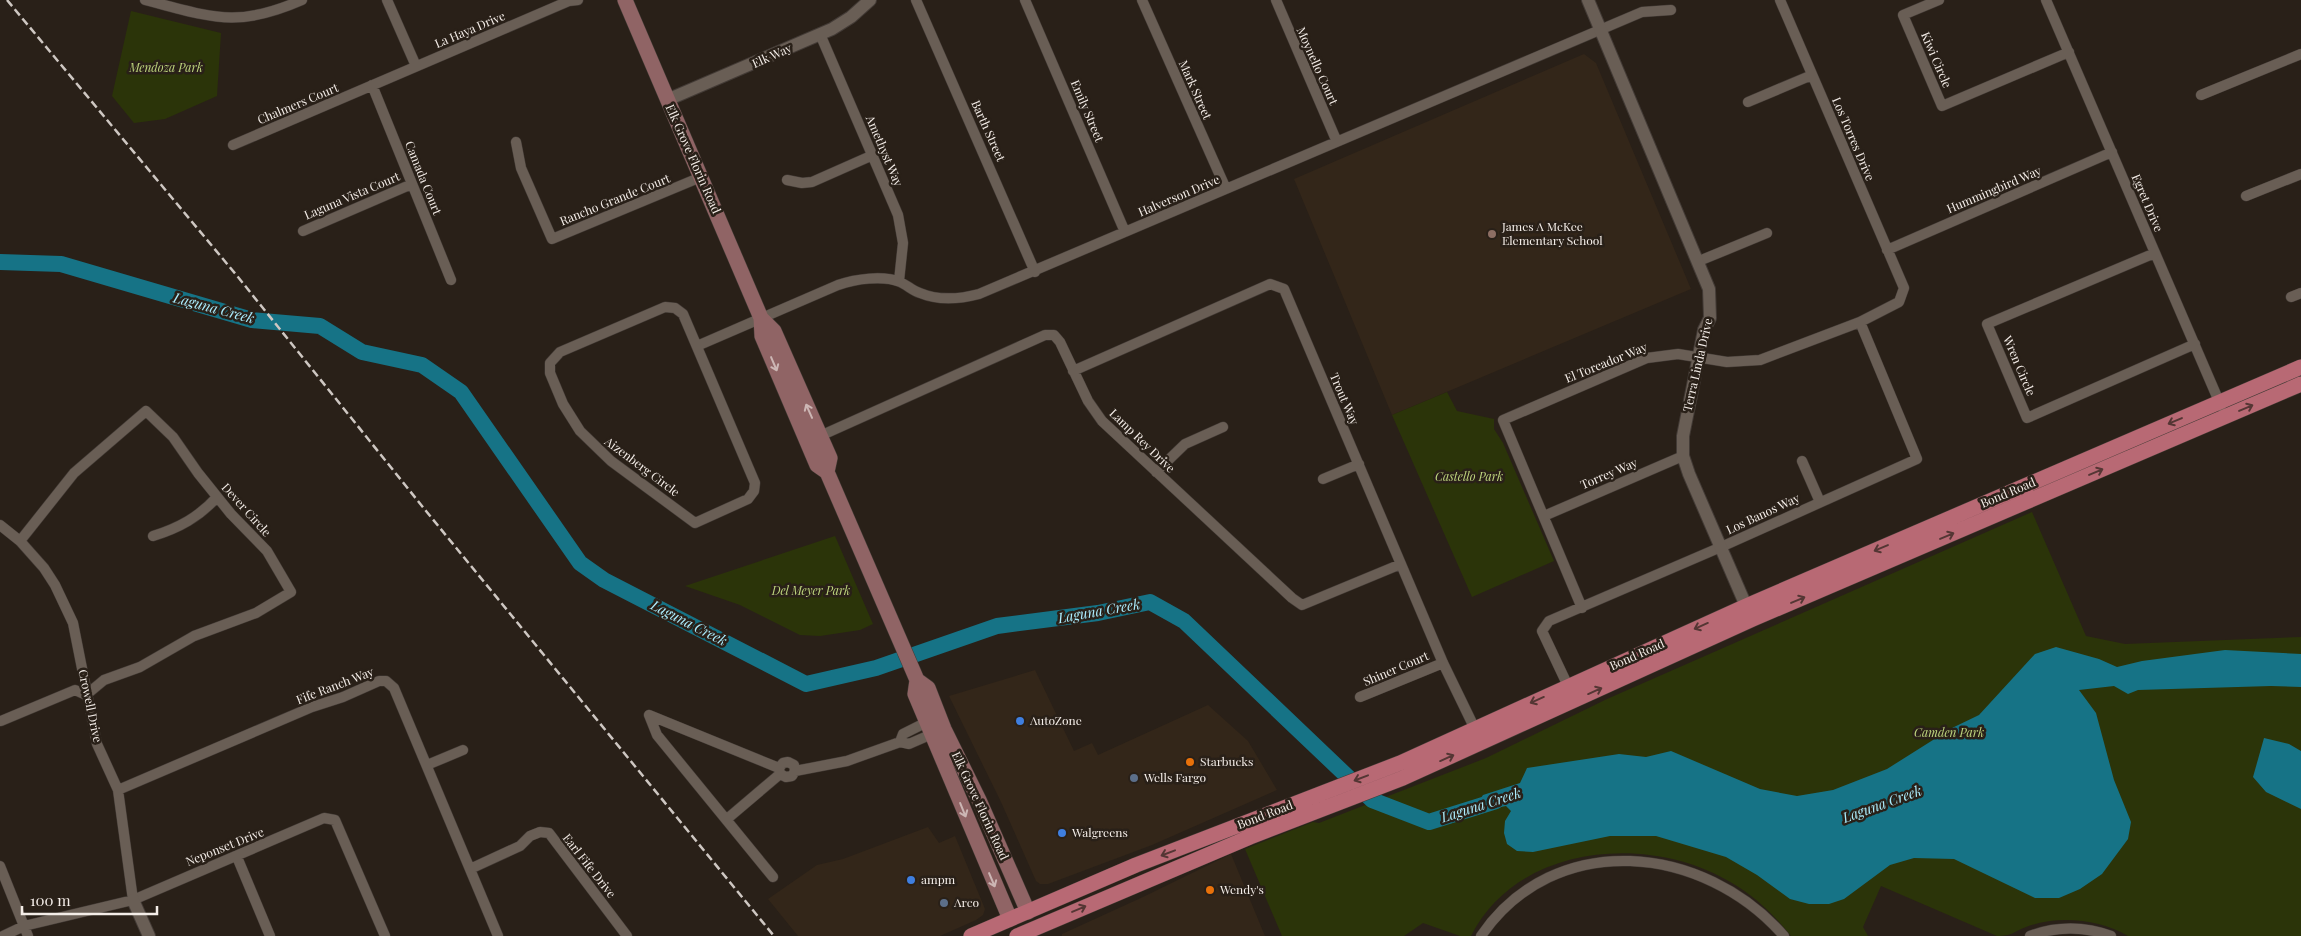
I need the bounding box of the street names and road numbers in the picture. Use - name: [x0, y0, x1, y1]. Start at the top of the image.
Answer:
- street label: La Haya Drive: [432, 7, 507, 51]
- street label: Moynello Court: [1294, 24, 1343, 108]
- street label: Kiwi Circle: [1918, 29, 1956, 90]
- street label: Elk Way: [749, 39, 794, 71]
- street label: Mark Street: [1176, 57, 1216, 122]
- street label: Emily Street: [1068, 77, 1108, 145]
- street label: Chalmers Court: [255, 79, 341, 127]
- street label: Los Torres Drive: [1829, 94, 1879, 183]
- street label: Barth Street: [968, 98, 1010, 164]
- street label: Elk Grove Florin Road: [663, 101, 725, 216]
- street label: Amethyst Way: [862, 112, 907, 189]
- street label: Camada Court: [402, 138, 446, 217]
- street label: Hummingbird Way: [1944, 162, 2043, 216]
- street label: Laguna Vista Court: [301, 167, 403, 222]
- street label: Rancho Grande Court: [557, 169, 673, 229]
- street label: Halverson Drive: [1135, 171, 1222, 219]
- street label: Egret Drive: [2129, 171, 2167, 234]
- street label: Terra Linda Drive: [1678, 316, 1716, 413]
- street label: Wren Circle: [2000, 332, 2040, 398]
- street label: El Toreador Way: [1562, 338, 1649, 386]
- street label: Trout Way: [1327, 370, 1363, 427]
- street label: Lamp Rey Drive: [1106, 405, 1179, 476]
- street label: Aizenberg Circle: [601, 432, 683, 500]
- street label: Torrey Way: [1578, 454, 1640, 492]
- street label: Bond Road: [1978, 473, 2038, 511]
- street label: Dever Circle: [218, 479, 275, 539]
- street label: Los Banos Way: [1723, 489, 1802, 537]
- street label: Bond Road: [1607, 635, 1667, 673]
- street label: Shiner Court: [1360, 647, 1432, 689]
- street label: Fife Ranch Way: [294, 663, 376, 707]
- street label: Crowell Drive: [75, 668, 107, 744]
- street label: Elk Grove Florin Road: [949, 749, 1013, 862]
- street label: Bond Road: [1234, 796, 1295, 832]
- street label: Neponset Drive: [183, 823, 266, 869]
- street label: Earl Fife Drive: [560, 830, 620, 901]

